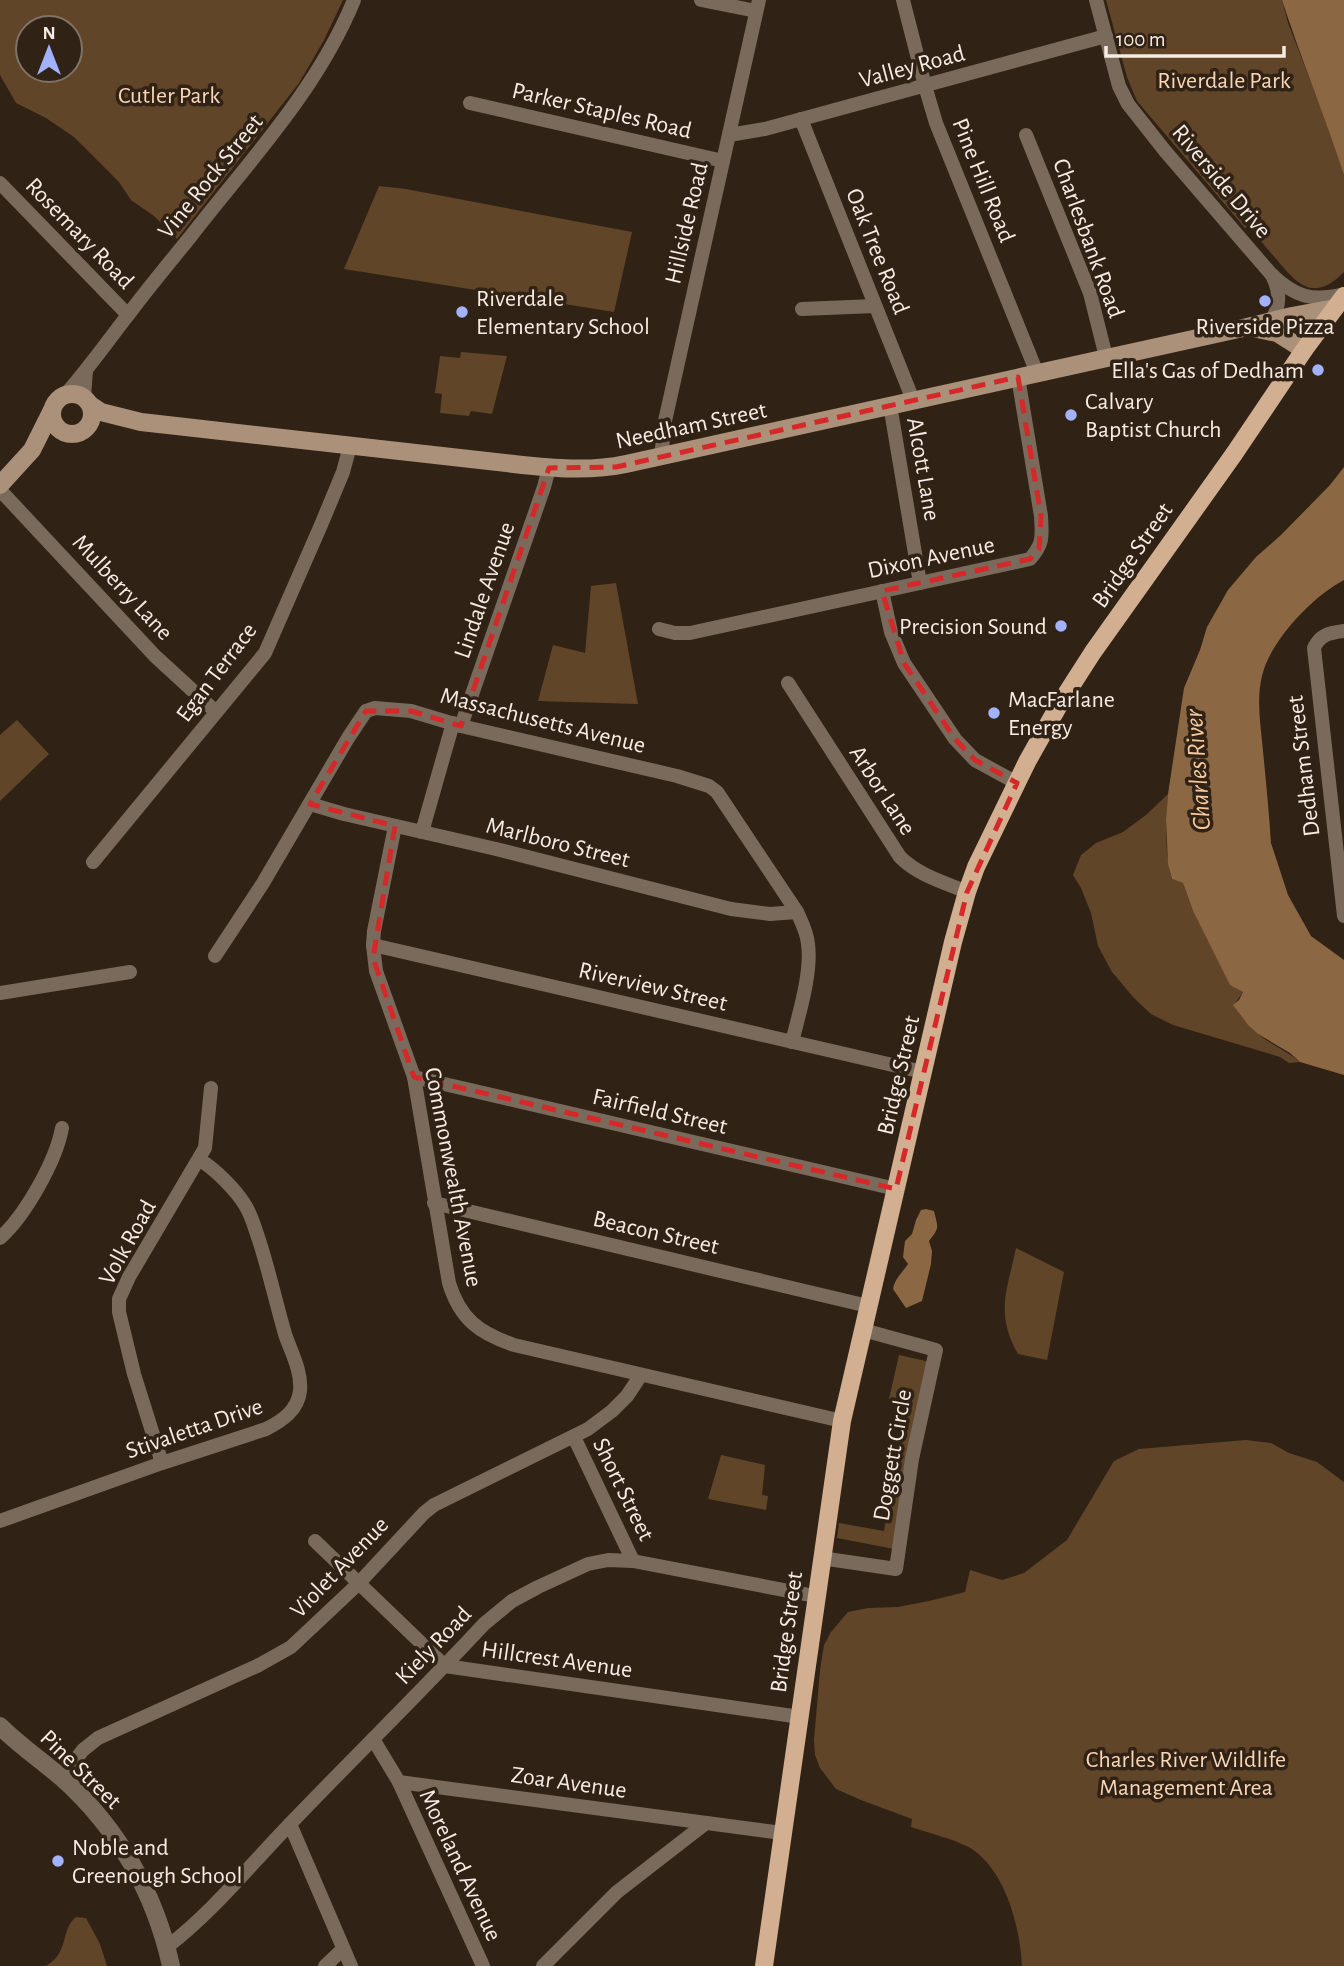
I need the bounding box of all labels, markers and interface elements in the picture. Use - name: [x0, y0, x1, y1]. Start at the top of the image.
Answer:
- north arrow: [14, 14, 84, 84]
- scale bar: [1106, 14, 1284, 58]
- text: N: [42, 24, 56, 43]
- text: 100 m: [1116, 29, 1166, 50]
- street label: Valley Road: [857, 41, 968, 93]
- park label: Riverdale Park: [1157, 69, 1291, 93]
- street label: Parker Staples Road: [510, 79, 694, 143]
- park label: Cutler Park: [118, 84, 220, 108]
- street label: Vine Rock Street: [154, 110, 268, 243]
- street label: Pine Hill Road: [947, 115, 1019, 246]
- street label: Riverside Drive: [1167, 120, 1275, 243]
- street label: Charlesbank Road: [1048, 155, 1128, 321]
- street label: Hillside Road: [661, 160, 713, 286]
- street label: Rosemary Road: [21, 173, 138, 294]
- street label: Oak Tree Road: [841, 185, 913, 318]
- place label: Riverdale Elementary School: [476, 287, 650, 339]
- marker: Riverside Pizza: [1257, 293, 1273, 309]
- marker: Riverdale Elementary School: [454, 304, 470, 320]
- place label: Riverside Pizza: [1195, 315, 1335, 339]
- place label: Ella's Gas of Dedham: [1111, 359, 1304, 383]
- marker: Ella's Gas of Dedham: [1310, 362, 1326, 378]
- place label: Calvary Baptist Church: [1085, 390, 1222, 442]
- street label: Needham Street: [614, 398, 769, 454]
- marker: Calvary Baptist Church: [1063, 407, 1079, 423]
- street label: Alcott Lane: [902, 416, 944, 523]
- street label: Bridge Street: [1088, 499, 1178, 612]
- street label: Lindale Avenue: [450, 519, 520, 662]
- street label: Mulberry Lane: [68, 530, 177, 645]
- street label: Dixon Avenue: [866, 533, 997, 583]
- place label: Precision Sound: [899, 615, 1047, 639]
- marker: Precision Sound: [1053, 618, 1069, 634]
- street label: Egan Terrace: [172, 619, 262, 727]
- street label: Massachusetts Avenue: [438, 684, 648, 758]
- place label: MacFarlane Energy: [1008, 688, 1115, 740]
- street label: Dedham Street: [1283, 694, 1325, 838]
- marker: MacFarlane Energy: [986, 705, 1002, 721]
- water label: Charles River: [1181, 707, 1215, 831]
- street label: Arbor Lane: [845, 742, 920, 840]
- street label: Marlboro Street: [483, 814, 632, 872]
- street label: Riverview Street: [576, 958, 730, 1016]
- street label: Bridge Street: [874, 1013, 924, 1137]
- street label: Commonwealth Avenue: [420, 1065, 486, 1289]
- street label: Fairfield Street: [590, 1085, 730, 1139]
- street label: Volk Road: [95, 1196, 161, 1289]
- street label: Beacon Street: [591, 1207, 721, 1259]
- street label: Doggett Circle: [870, 1387, 916, 1523]
- street label: Stivaletta Drive: [123, 1394, 266, 1464]
- street label: Short Street: [588, 1434, 658, 1545]
- street label: Violet Avenue: [286, 1513, 393, 1623]
- street label: Bridge Street: [767, 1570, 807, 1694]
- street label: Kiely Road: [391, 1602, 476, 1689]
- street label: Hillcrest Avenue: [480, 1638, 634, 1682]
- street label: Pine Street: [35, 1726, 126, 1814]
- park label: Charles River Wildlife Management Area: [1086, 1748, 1286, 1800]
- street label: Zoar Avenue: [510, 1763, 628, 1803]
- street label: Moreland Avenue: [414, 1786, 506, 1945]
- place label: Noble and Greenough School: [72, 1836, 242, 1888]
- marker: Noble and Greenough School: [50, 1853, 66, 1869]

